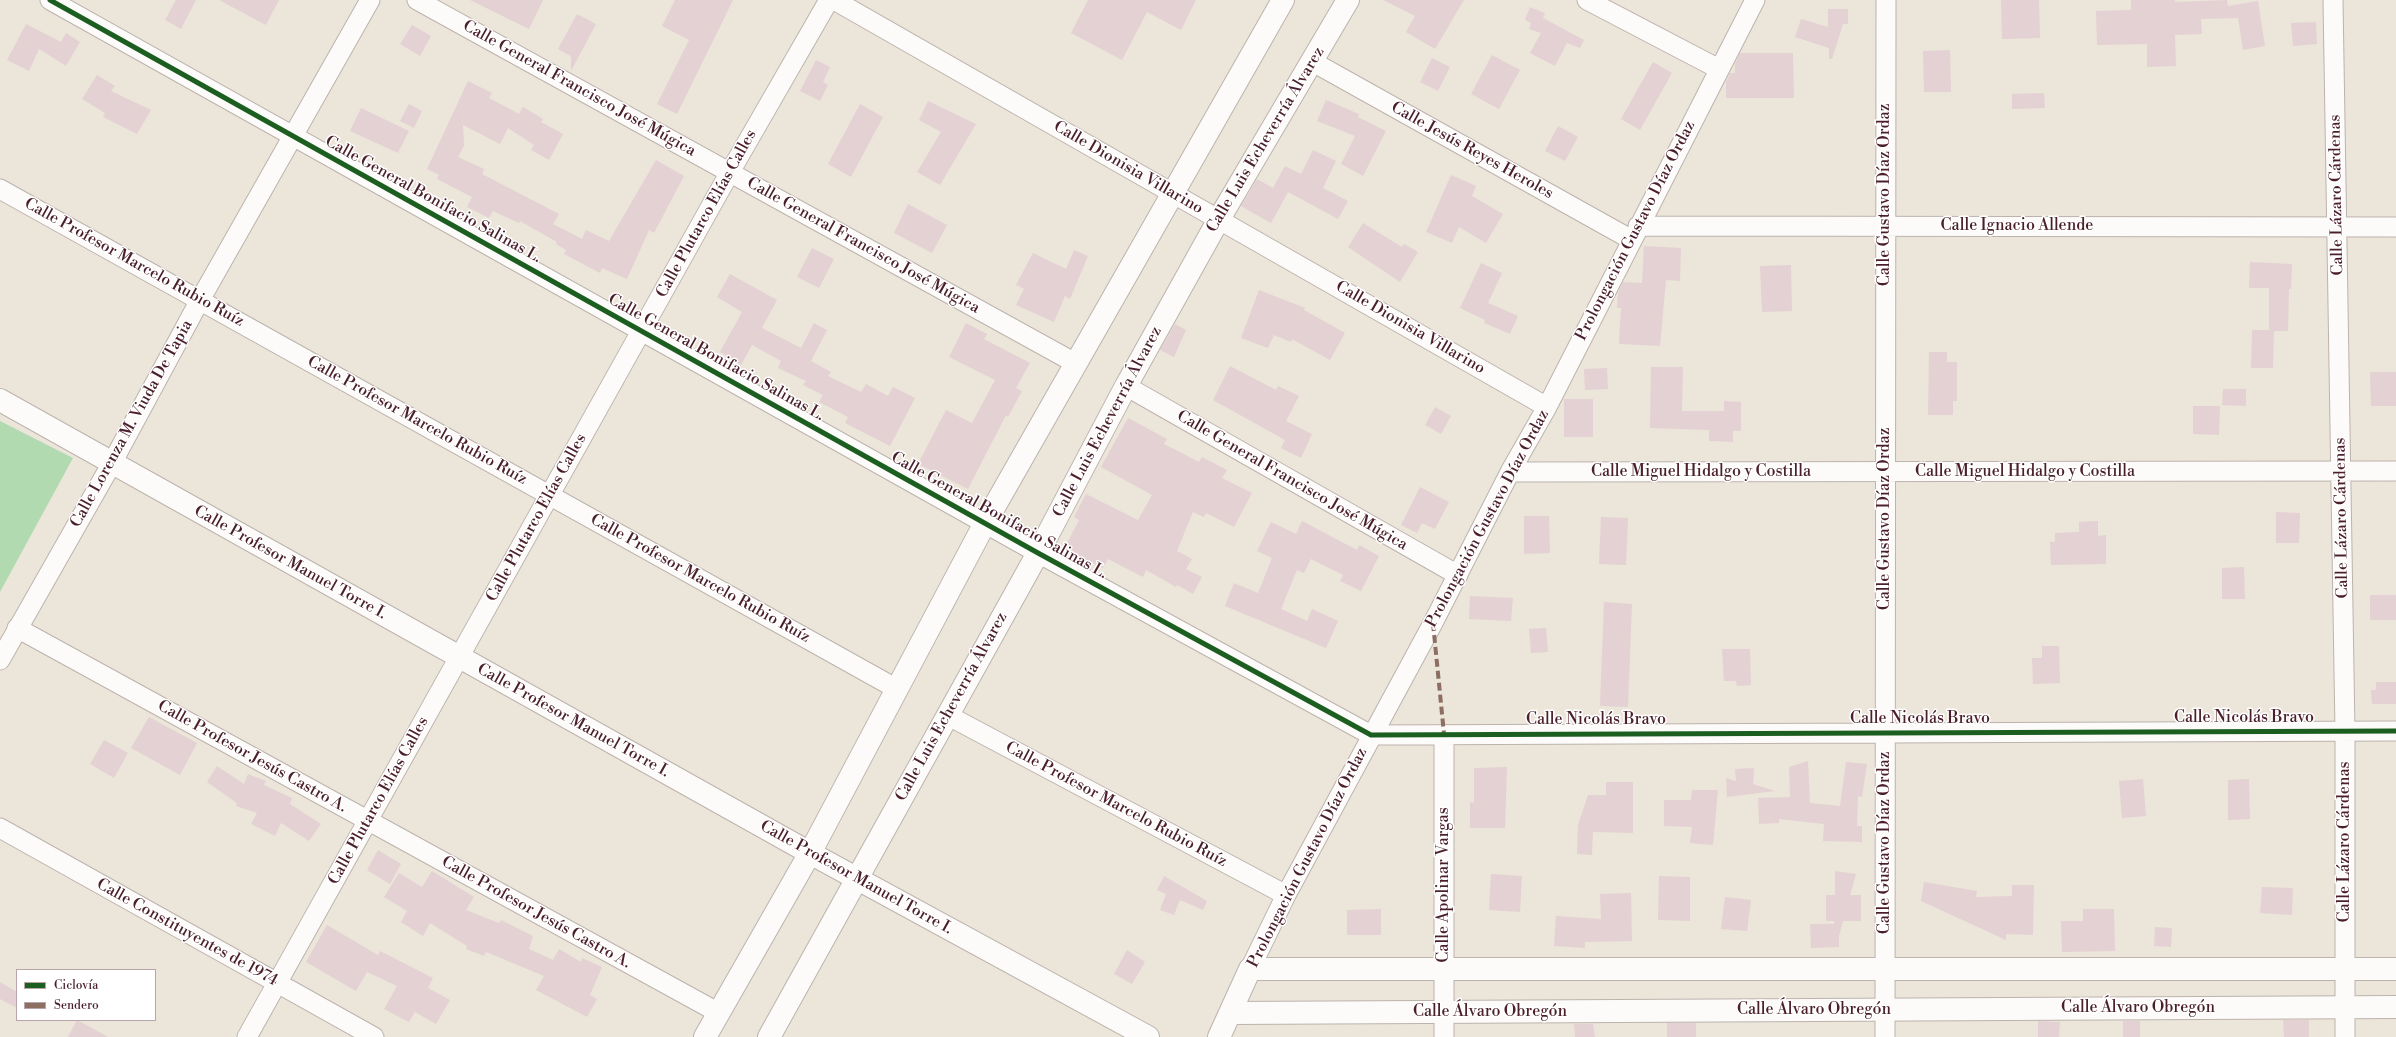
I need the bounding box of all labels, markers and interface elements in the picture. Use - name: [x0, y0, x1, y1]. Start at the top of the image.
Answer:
- street label: Calle General Francisco José Múgica: [459, 17, 699, 161]
- street label: Calle Luis Echeverría Álvarez: [1203, 44, 1329, 236]
- street label: Calle Jesús Reyes Heroles: [1388, 98, 1556, 204]
- street label: Calle Gustavo Díaz Ordaz: [1875, 104, 1895, 286]
- street label: Calle Lázaro Cárdenas: [2326, 114, 2348, 276]
- street label: Calle Dionisia Villarino: [1050, 117, 1206, 219]
- street label: Prolongación Gustavo Díaz Ordaz: [1572, 118, 1700, 344]
- street label: Calle Plutarco Elías Calles: [653, 127, 761, 301]
- street label: Calle General Bonifacio Salinas L.: [321, 132, 545, 268]
- street label: Calle General Francisco José Múgica: [743, 174, 983, 318]
- street label: Calle Profesor Marcelo Rubio Ruíz: [21, 194, 247, 332]
- street label: Calle Ignacio Allende: [1941, 216, 2093, 236]
- street label: Calle Dionisia Villarino: [1332, 277, 1488, 379]
- street label: Calle General Bonifacio Salinas L.: [604, 290, 828, 426]
- street label: Calle Lorenza M. Viuda De Tapia: [67, 317, 197, 531]
- street label: Calle Luis Echeverría Álvarez: [1050, 323, 1166, 521]
- street label: Calle Profesor Marcelo Rubio Ruíz: [304, 352, 530, 490]
- street label: Calle General Francisco José Múgica: [1173, 407, 1411, 555]
- street label: Prolongación Gustavo Díaz Ordaz: [1422, 407, 1554, 631]
- street label: Calle Gustavo Díaz Ordaz: [1875, 428, 1895, 610]
- street label: Calle Plutarco Elías Calles: [483, 431, 591, 605]
- street label: Calle Lázaro Cárdenas: [2331, 437, 2353, 599]
- street label: Calle General Bonifacio Salinas L.: [887, 448, 1111, 584]
- street label: Calle Miguel Hidalgo y Costilla: [1591, 462, 1811, 482]
- street label: Calle Miguel Hidalgo y Costilla: [1915, 462, 2135, 482]
- street label: Calle Profesor Manuel Torre I.: [190, 502, 390, 624]
- street label: Calle Profesor Marcelo Rubio Ruíz: [587, 510, 813, 648]
- street label: Calle Luis Echeverría Álvarez: [892, 609, 1012, 805]
- street label: Calle Profesor Manuel Torre I.: [473, 660, 673, 782]
- street label: Calle Profesor Jesús Castro A.: [154, 697, 350, 817]
- street label: Calle Nicolás Bravo: [2174, 708, 2314, 728]
- street label: Calle Nicolás Bravo: [1850, 709, 1990, 729]
- street label: Calle Nicolás Bravo: [1526, 710, 1666, 730]
- street label: Calle Plutarco Elías Calles: [325, 714, 433, 888]
- street label: Calle Profesor Marcelo Rubio Ruíz: [1002, 738, 1230, 872]
- street label: Prolongación Gustavo Díaz Ordaz: [1244, 745, 1372, 971]
- street label: Calle Gustavo Díaz Ordaz: [1875, 752, 1895, 934]
- street label: Calle Lázaro Cárdenas: [2335, 761, 2355, 923]
- street label: Calle Apolinar Vargas: [1434, 807, 1454, 963]
- street label: Calle Profesor Manuel Torre I.: [756, 817, 956, 939]
- street label: Calle Profesor Jesús Castro A.: [438, 853, 634, 973]
- street label: Calle Constituyentes de 1974: [93, 875, 281, 991]
- legend: [16, 969, 156, 1021]
- text: Ciclovía: [54, 978, 98, 993]
- text: Sendero: [54, 998, 99, 1013]
- street label: Calle Álvaro Obregón: [2061, 998, 2215, 1018]
- street label: Calle Álvaro Obregón: [1737, 1000, 1891, 1020]
- street label: Calle Álvaro Obregón: [1413, 1002, 1567, 1022]

